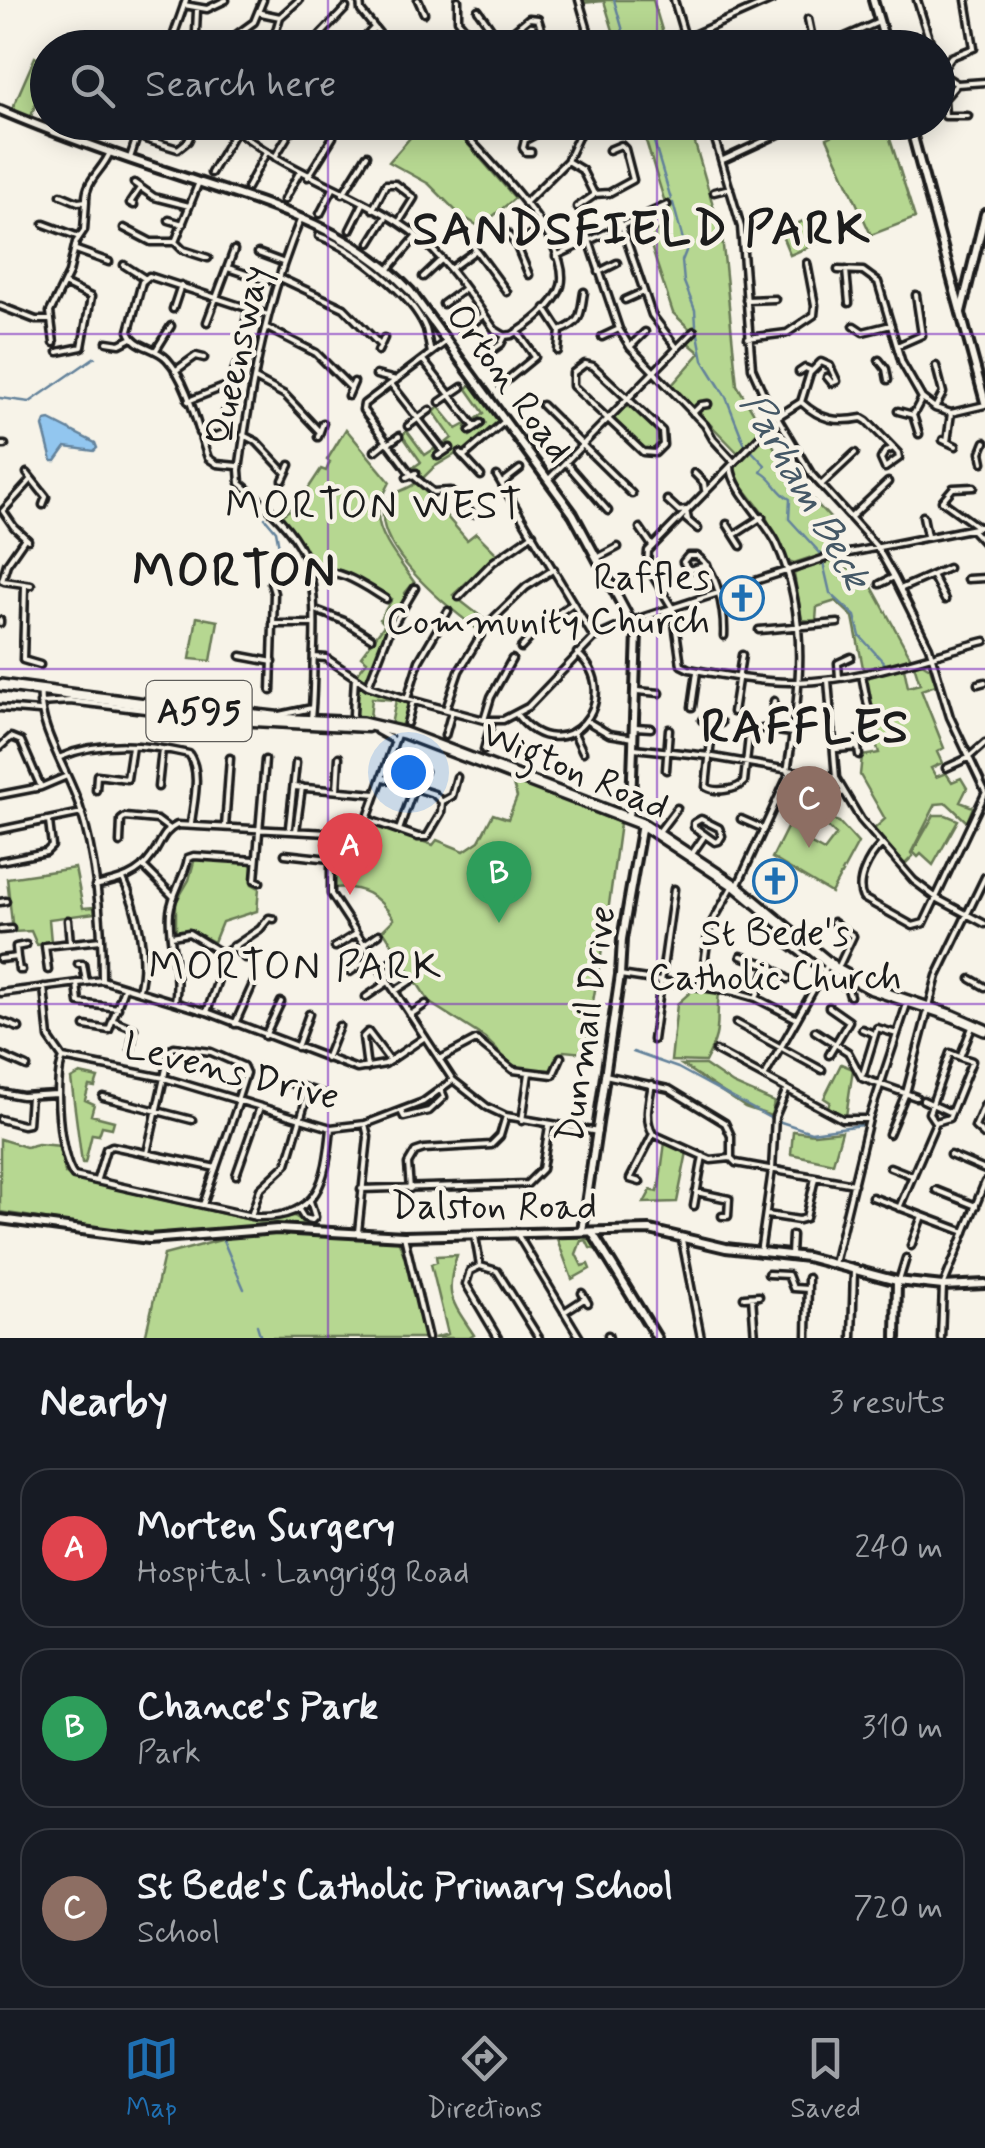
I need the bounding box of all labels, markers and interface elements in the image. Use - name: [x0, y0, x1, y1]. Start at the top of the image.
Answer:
- search box: [30, 30, 955, 140]
- icon: search: [65, 58, 120, 113]
- text: Search here: [145, 61, 336, 110]
- district label: SANDSFIELD PARK: [412, 199, 872, 262]
- street label: Queensway: [196, 261, 281, 450]
- street label: Orton Road: [434, 294, 582, 473]
- water label: Parham Beck: [727, 384, 883, 602]
- district label: MORTON WEST: [225, 481, 525, 533]
- district label: MORTON: [132, 541, 338, 604]
- place label: Raffles Community Church: [386, 554, 710, 647]
- church icon: Raffles Community Church: [719, 575, 765, 621]
- road number: A595: [146, 681, 252, 741]
- district label: RAFFLES: [701, 697, 911, 760]
- street label: Wigton Road: [473, 710, 676, 836]
- your location: [383, 747, 434, 798]
- pin: C: [776, 766, 842, 848]
- pin: A: [318, 812, 382, 895]
- pin: B: [466, 840, 532, 923]
- church icon: St Bede's Catholic Church: [752, 858, 798, 904]
- street label: Dunmail Drive: [547, 902, 628, 1146]
- place label: St Bede's Catholic Church: [648, 910, 902, 1003]
- district label: MORTON PARK: [149, 942, 443, 994]
- street label: Levens Drive: [119, 1022, 344, 1123]
- street label: Dalston Road: [391, 1183, 597, 1232]
- text: Nearby: [40, 1376, 168, 1431]
- text: 3 results: [829, 1382, 945, 1424]
- text: Morten Surgery: [137, 1503, 395, 1552]
- text: A: [64, 1527, 85, 1569]
- text: 240 m: [855, 1527, 943, 1569]
- text: Hospital · Langrigg Road: [137, 1552, 469, 1594]
- text: Chance's Park: [137, 1683, 378, 1732]
- text: B: [64, 1707, 85, 1749]
- text: 310 m: [861, 1707, 943, 1749]
- text: Park: [137, 1732, 201, 1774]
- text: St Bede's Catholic Primary School: [137, 1863, 673, 1912]
- text: C: [63, 1887, 86, 1929]
- text: 720 m: [853, 1887, 943, 1929]
- text: School: [137, 1912, 220, 1954]
- tab: Map: [124, 2031, 179, 2128]
- tab: Directions: [427, 2031, 542, 2128]
- tab: Saved: [790, 2031, 861, 2128]

